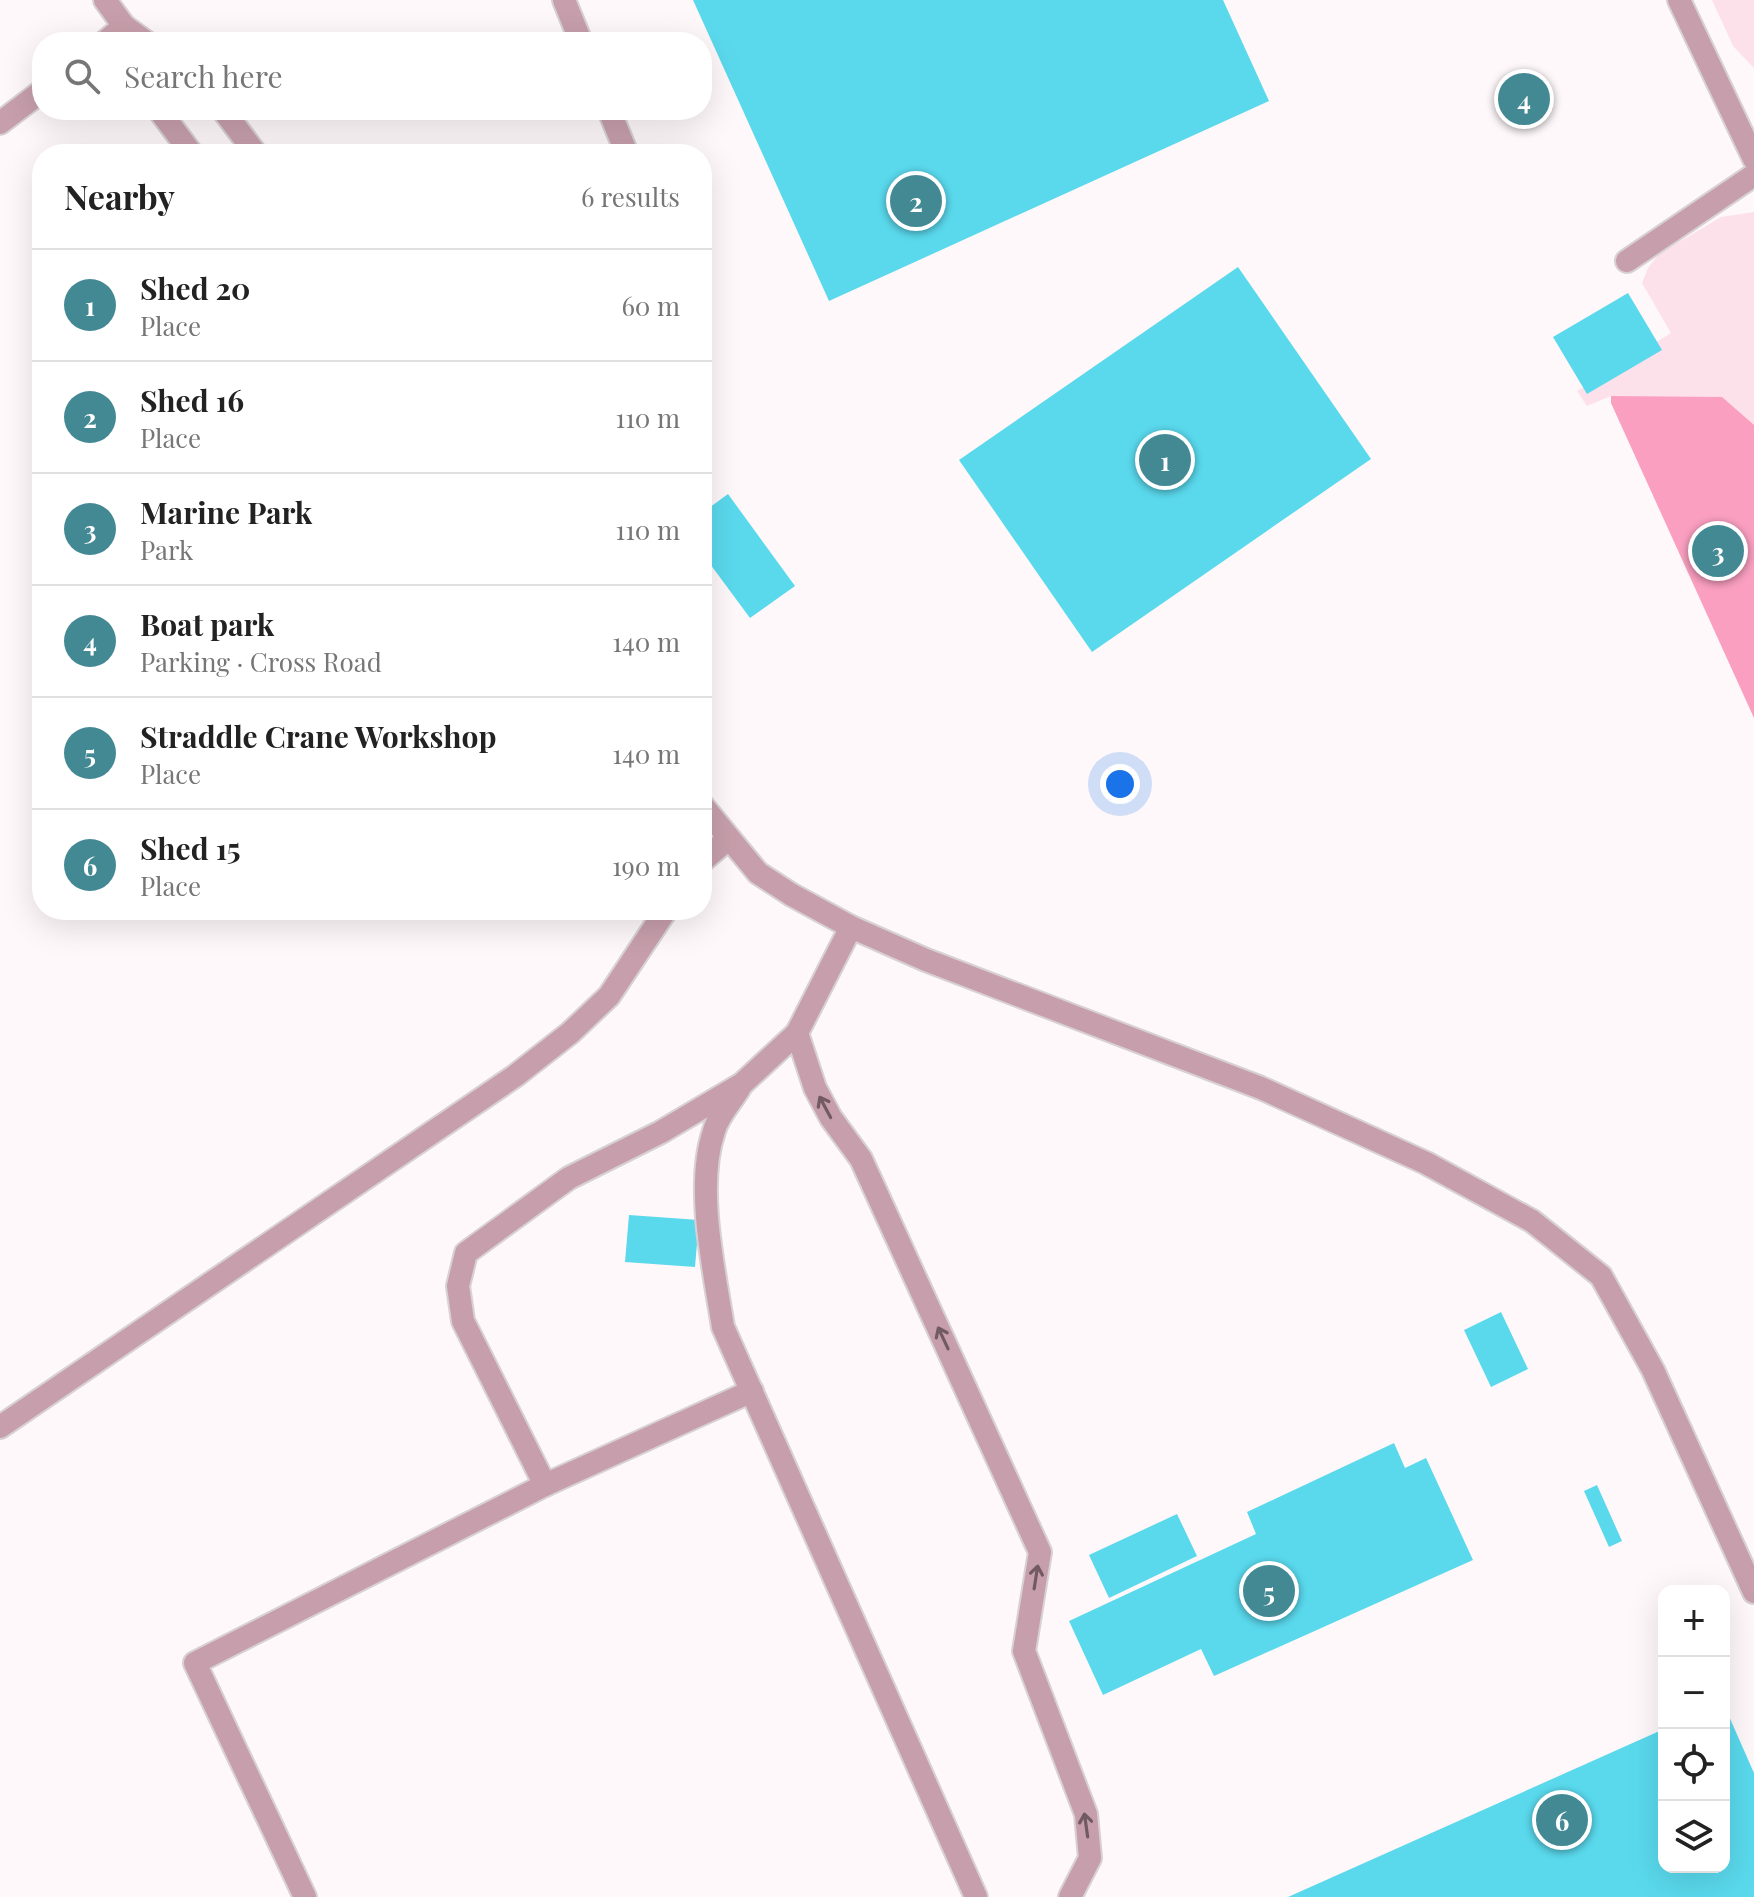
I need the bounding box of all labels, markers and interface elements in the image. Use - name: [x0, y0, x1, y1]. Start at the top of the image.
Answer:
- search box: [32, 32, 712, 120]
- icon: search: [60, 54, 104, 98]
- text: Search here: [124, 56, 283, 96]
- pin: 4: [1498, 69, 1550, 129]
- pin: 2: [890, 171, 942, 231]
- text: Nearby: [64, 173, 175, 219]
- text: 6 results: [581, 179, 680, 214]
- text: Shed 20: [140, 268, 250, 308]
- text: 1: [85, 288, 95, 323]
- text: 60 m: [621, 288, 680, 323]
- text: Place: [140, 308, 201, 343]
- text: Shed 16: [140, 380, 244, 420]
- text: 2: [83, 400, 97, 435]
- text: 110 m: [616, 400, 680, 435]
- text: Place: [140, 420, 201, 455]
- pin: 1: [1139, 430, 1191, 490]
- text: Marine Park: [140, 492, 312, 532]
- text: 3: [84, 512, 96, 547]
- text: 110 m: [616, 512, 680, 547]
- pin: 3: [1692, 521, 1744, 581]
- text: Park: [140, 532, 193, 567]
- text: Boat park: [140, 604, 274, 644]
- text: 4: [83, 624, 97, 659]
- text: 140 m: [612, 624, 680, 659]
- text: Parking · Cross Road: [140, 644, 382, 679]
- text: Straddle Crane Workshop: [140, 716, 497, 756]
- text: 5: [84, 736, 96, 771]
- text: 140 m: [612, 736, 680, 771]
- text: Place: [140, 756, 201, 791]
- your location: [1100, 764, 1140, 804]
- text: Shed 15: [140, 828, 241, 868]
- text: 6: [83, 848, 97, 883]
- text: 190 m: [612, 848, 680, 883]
- text: Place: [140, 868, 201, 903]
- one-way arrow: [817, 1096, 833, 1120]
- one-way arrow: [935, 1327, 950, 1351]
- pin: 5: [1243, 1561, 1295, 1621]
- one-way arrow: [1029, 1565, 1044, 1590]
- map controls: [1658, 1585, 1730, 1873]
- button: +: [1658, 1585, 1730, 1657]
- button: −: [1658, 1657, 1730, 1729]
- button: locate: [1658, 1729, 1730, 1801]
- pin: 6: [1536, 1790, 1588, 1850]
- button: layers: [1658, 1801, 1730, 1873]
- one-way arrow: [1078, 1812, 1093, 1838]

